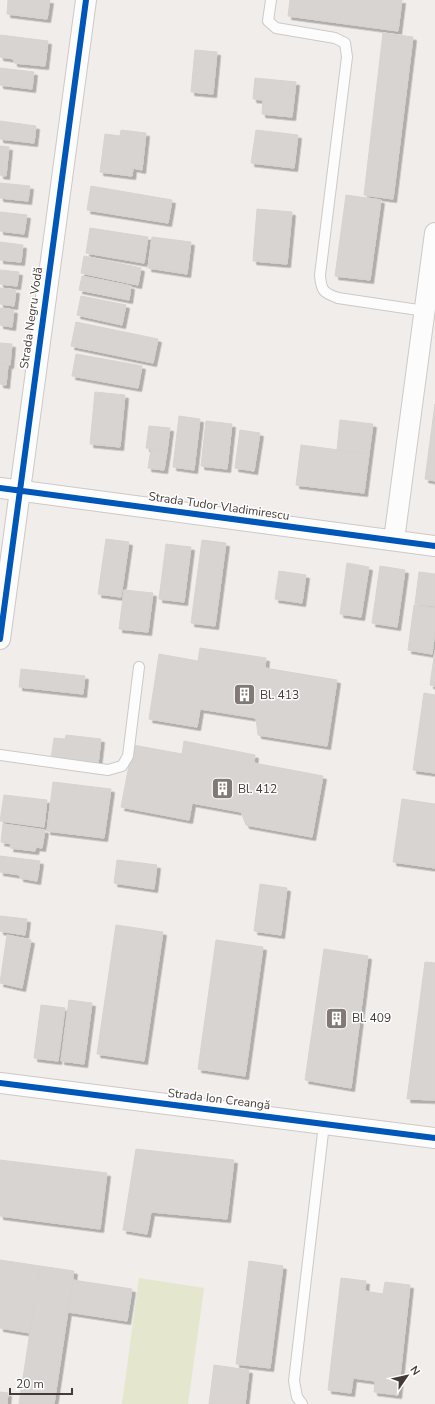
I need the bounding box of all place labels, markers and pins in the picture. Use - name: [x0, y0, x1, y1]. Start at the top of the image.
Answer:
- building icon: Bl. 413: [231, 682, 257, 708]
- place label: Bl. 413: [260, 687, 299, 703]
- building icon: Bl. 412: [210, 776, 236, 802]
- place label: Bl. 412: [238, 781, 277, 797]
- building icon: Bl. 409: [324, 1005, 350, 1031]
- place label: Bl. 409: [352, 1010, 391, 1026]

